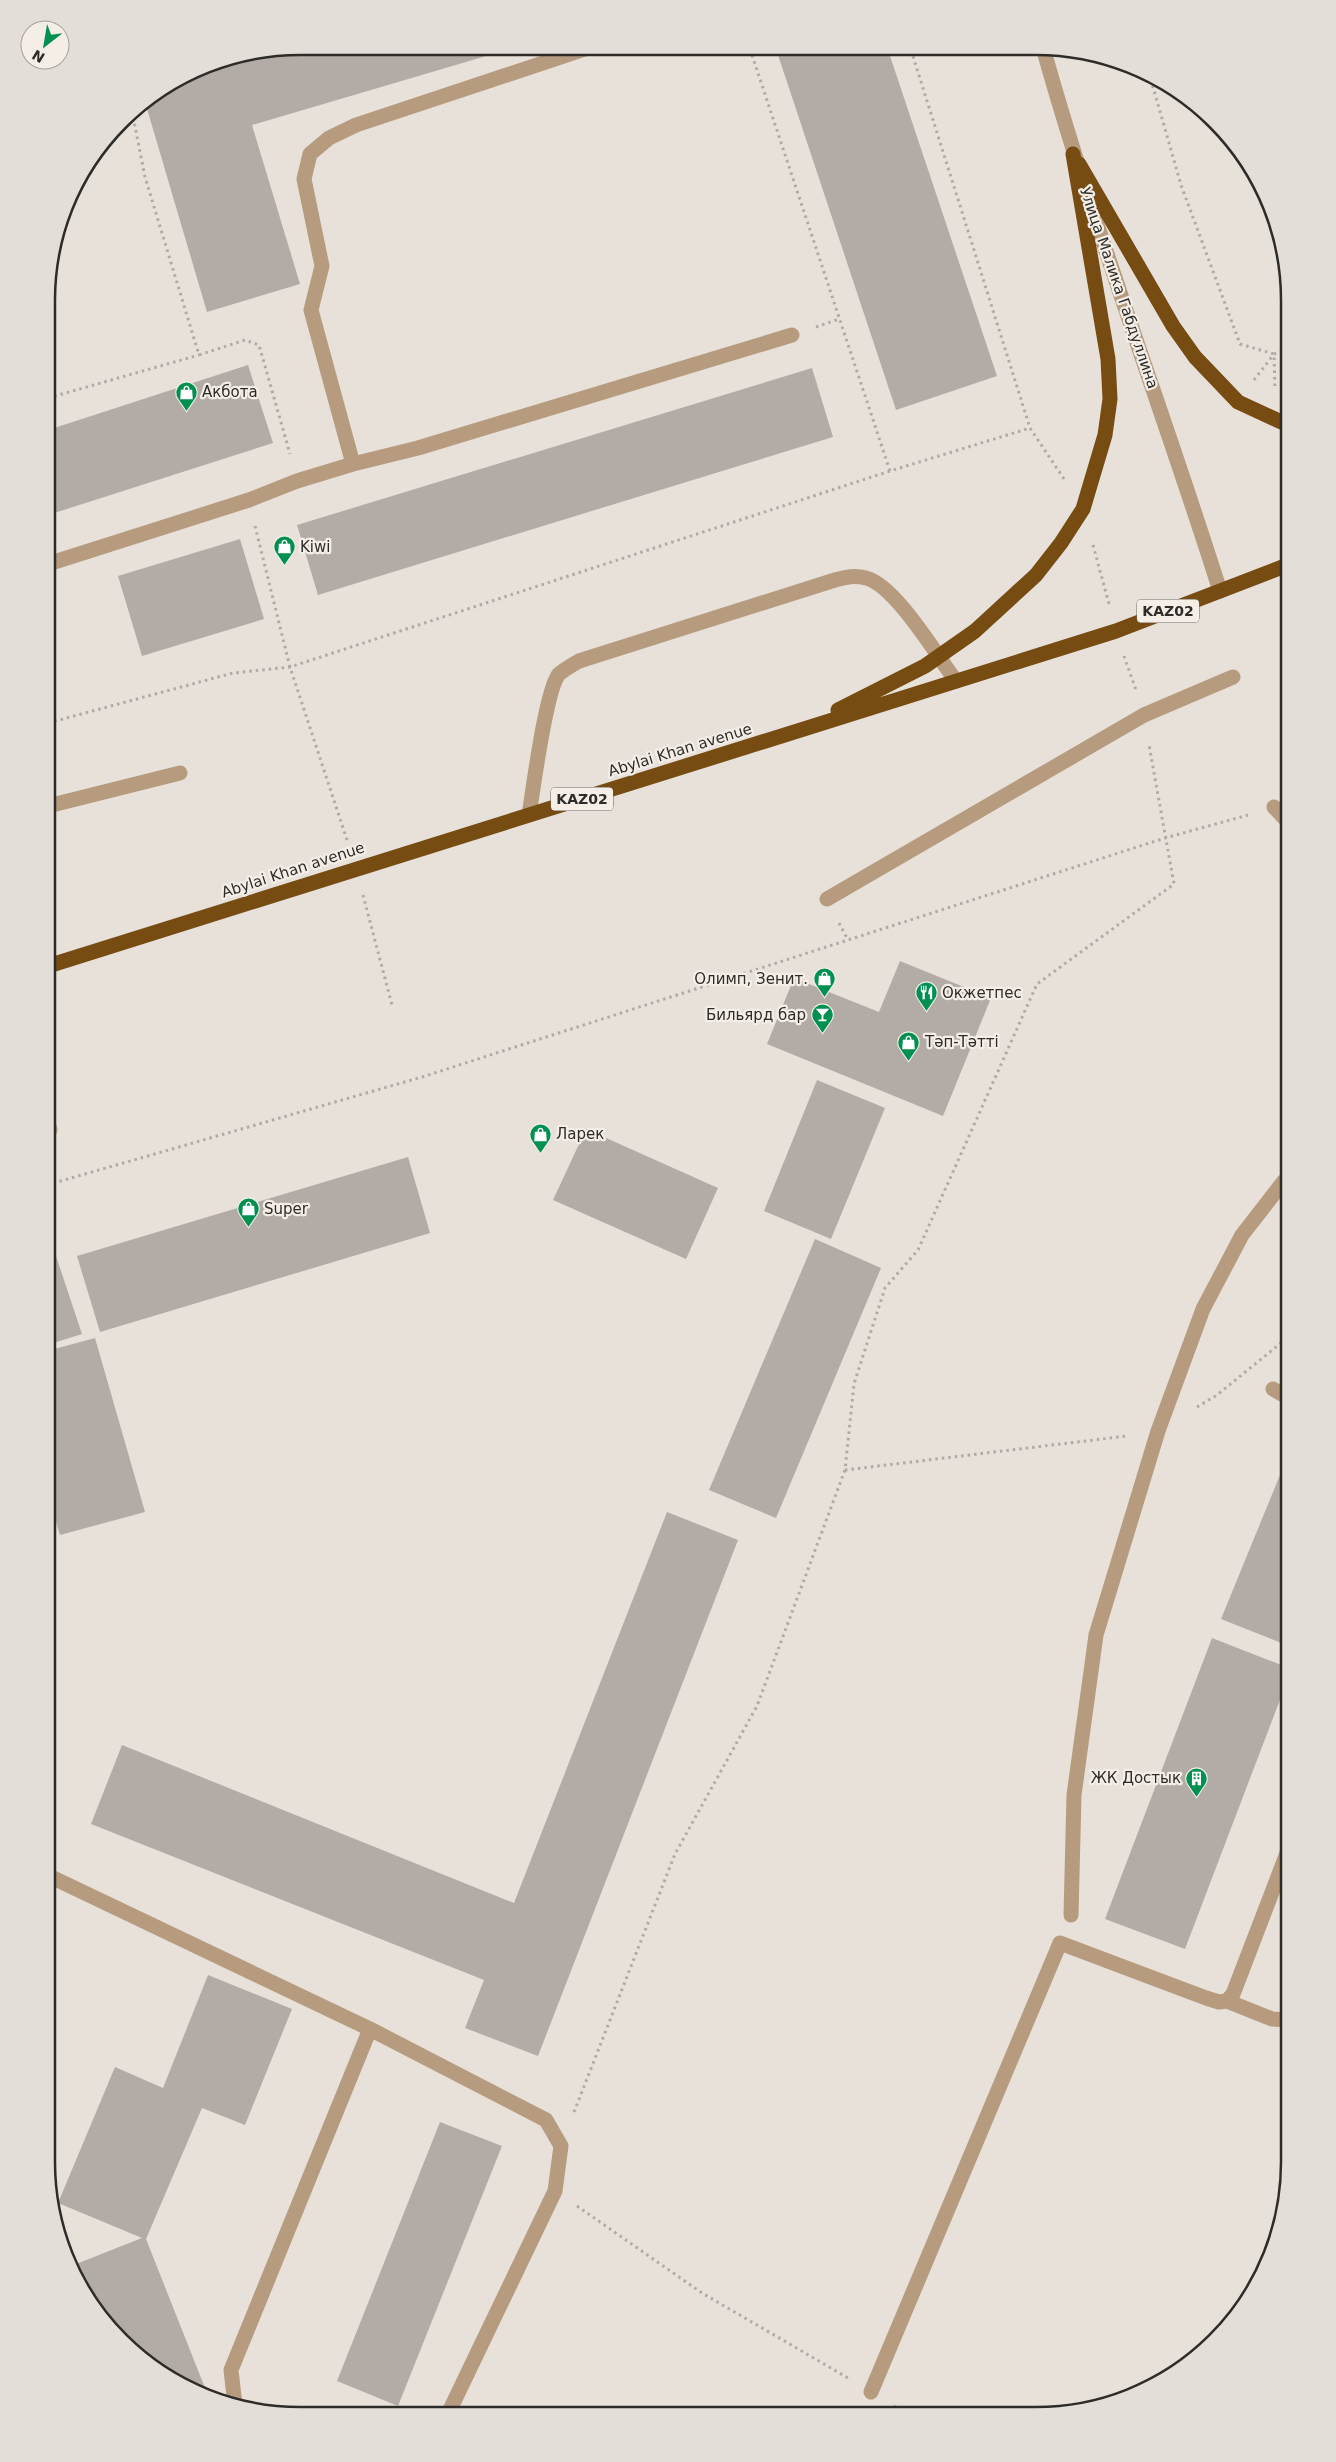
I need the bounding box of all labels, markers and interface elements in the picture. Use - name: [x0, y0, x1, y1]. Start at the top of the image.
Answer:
- north arrow: [20, 20, 70, 70]
- text: N: [29, 46, 47, 66]
- street label: Улица Малика Габдуллина: [1076, 185, 1162, 391]
- shop icon: Акбота: [174, 380, 198, 411]
- place label: Акбота: [202, 383, 258, 401]
- shop icon: Kiwi: [272, 535, 296, 566]
- place label: Kiwi: [300, 538, 330, 556]
- road number: KАZ02: [1137, 600, 1199, 622]
- street label: Abylai Khan avenue: [606, 720, 754, 780]
- road number: KАZ02: [551, 788, 613, 811]
- street label: Abylai Khan avenue: [219, 838, 367, 902]
- shop icon: Олимп, Зенит.: [812, 967, 836, 998]
- place label: Олимп, Зенит.: [694, 970, 808, 988]
- restaurant icon: Окжетпес: [914, 981, 938, 1012]
- place label: Окжетпес: [942, 984, 1022, 1002]
- bar icon: Бильярд бар: [810, 1003, 834, 1034]
- place label: Бильярд бар: [706, 1006, 806, 1024]
- shop icon: Тәп-Тәтті: [897, 1030, 921, 1061]
- place label: Тәп-Тәтті: [924, 1033, 999, 1051]
- shop icon: Ларек: [528, 1122, 552, 1153]
- place label: Ларек: [556, 1125, 604, 1143]
- shop icon: Super: [236, 1197, 260, 1228]
- place label: Super: [264, 1200, 309, 1218]
- building icon: ЖК Достык: [1185, 1766, 1209, 1797]
- place label: ЖК Достык: [1091, 1769, 1181, 1787]

